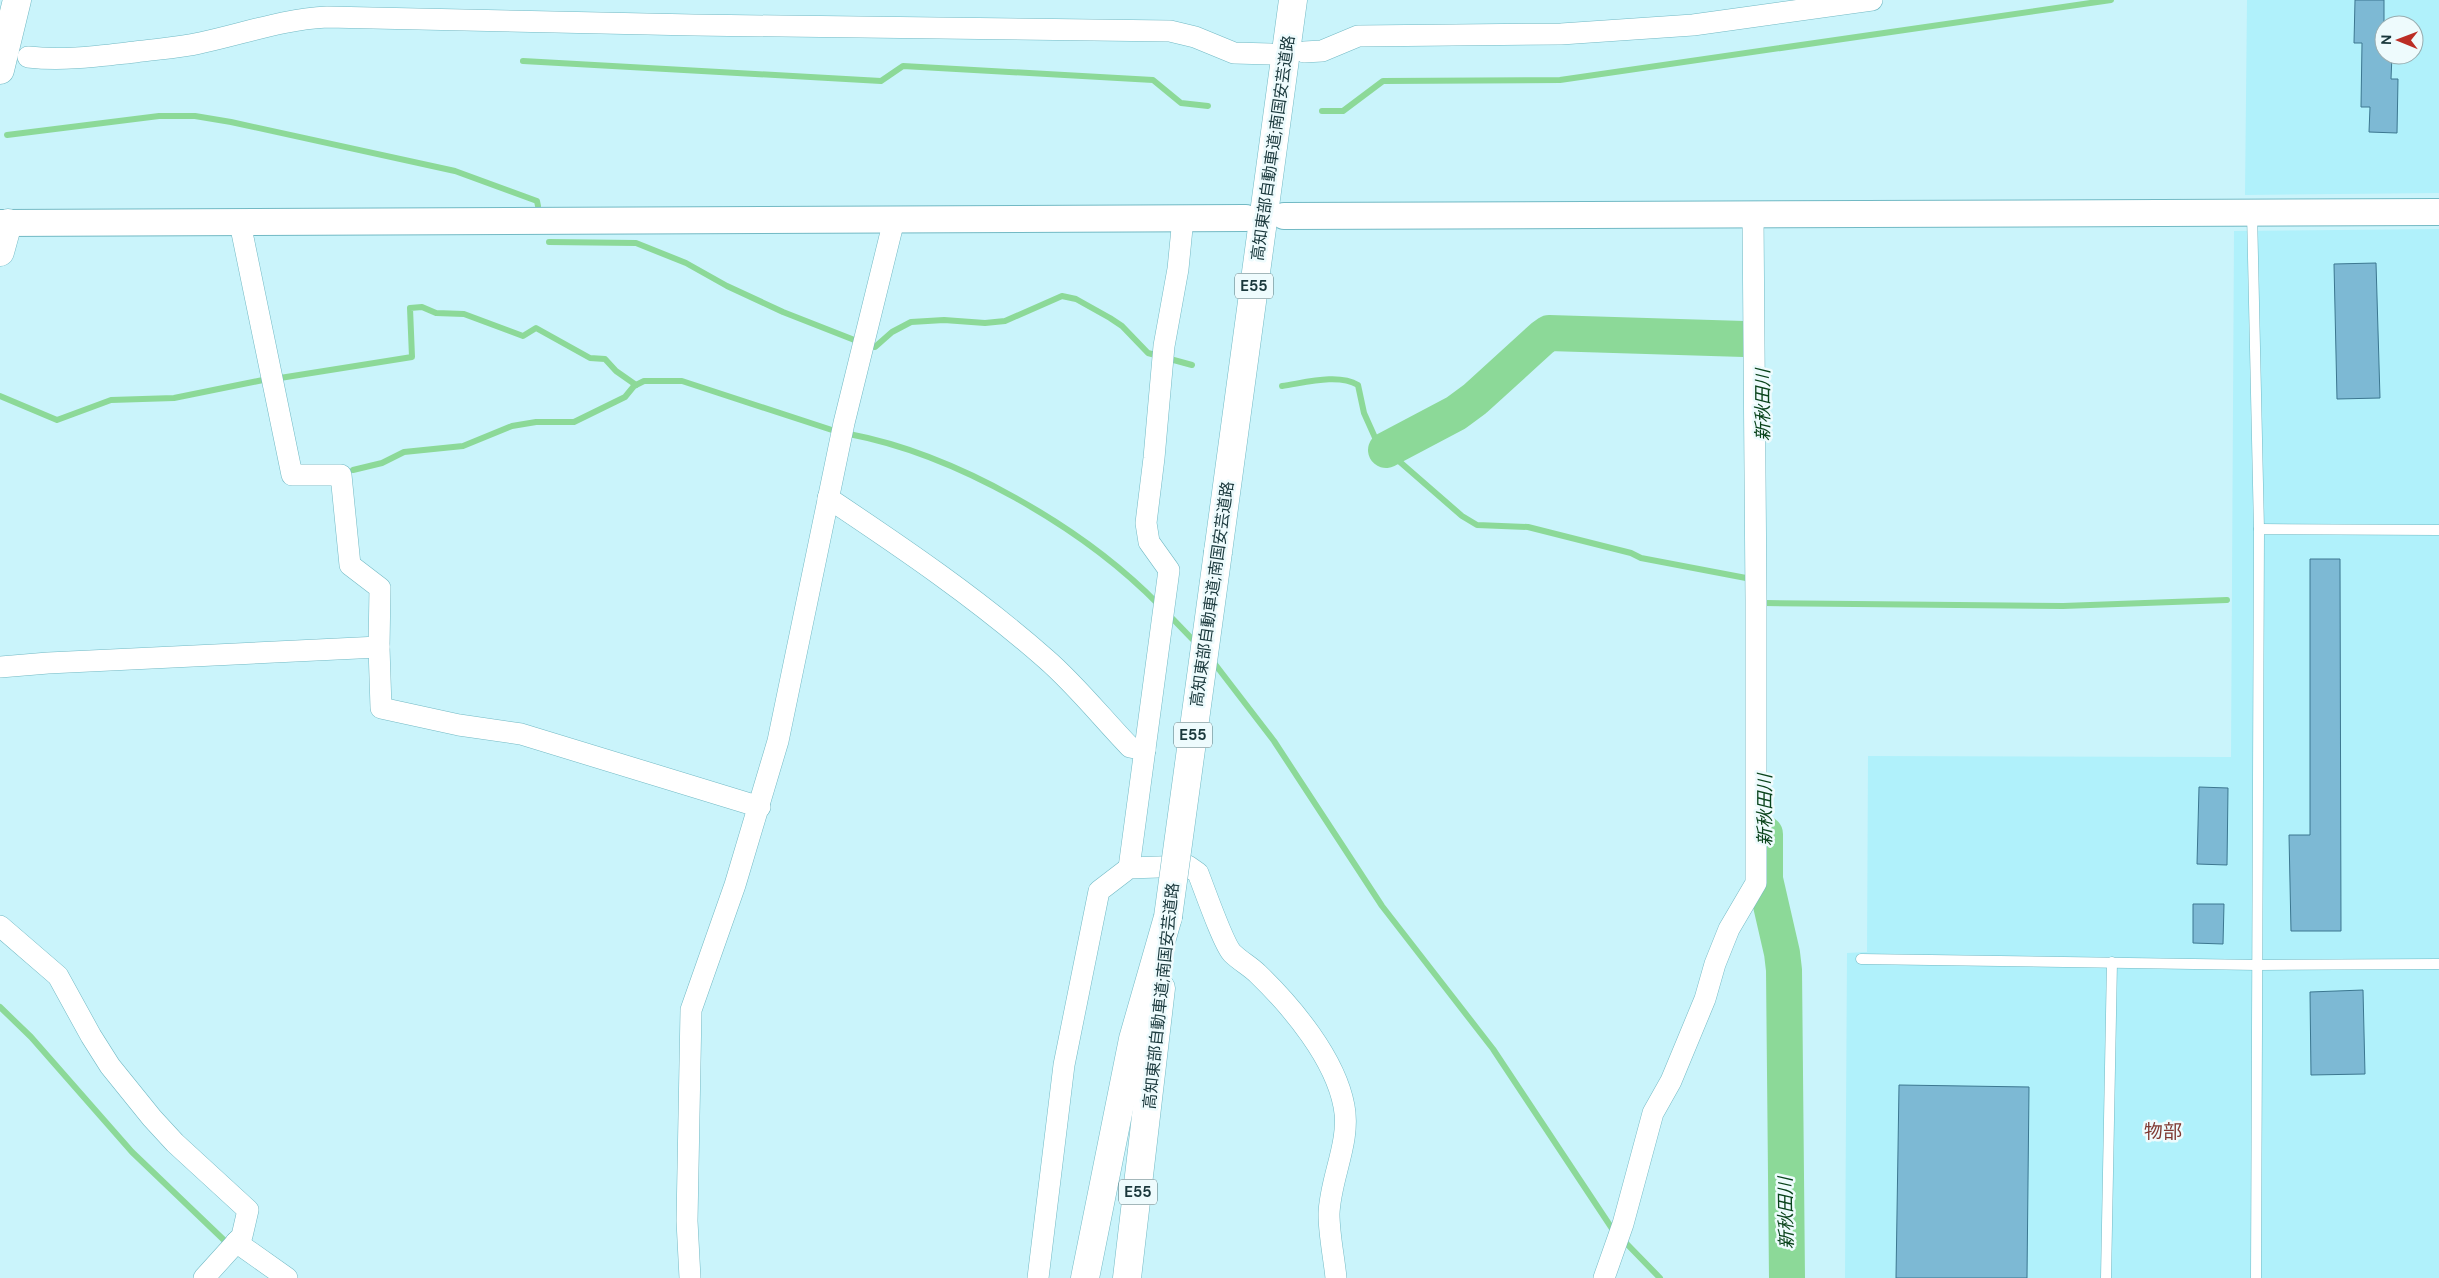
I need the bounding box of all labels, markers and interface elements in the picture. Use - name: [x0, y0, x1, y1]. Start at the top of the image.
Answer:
- north arrow: [2374, 15, 2424, 65]
- street label: 高知東部自動車道;南国安芸道路: [1247, 34, 1299, 262]
- text: N: [2377, 35, 2395, 45]
- road number: E55: [1235, 274, 1273, 298]
- water label: 新秋田川: [1751, 367, 1775, 441]
- street label: 高知東部自動車道;南国安芸道路: [1186, 480, 1238, 708]
- road number: E55: [1174, 722, 1212, 748]
- water label: 新秋田川: [1753, 772, 1777, 846]
- street label: 高知東部自動車道;南国安芸道路: [1139, 882, 1183, 1110]
- district label: 物部: [2144, 1119, 2182, 1144]
- water label: 新秋田川: [1773, 1175, 1799, 1249]
- road number: E55: [1119, 1180, 1157, 1204]

